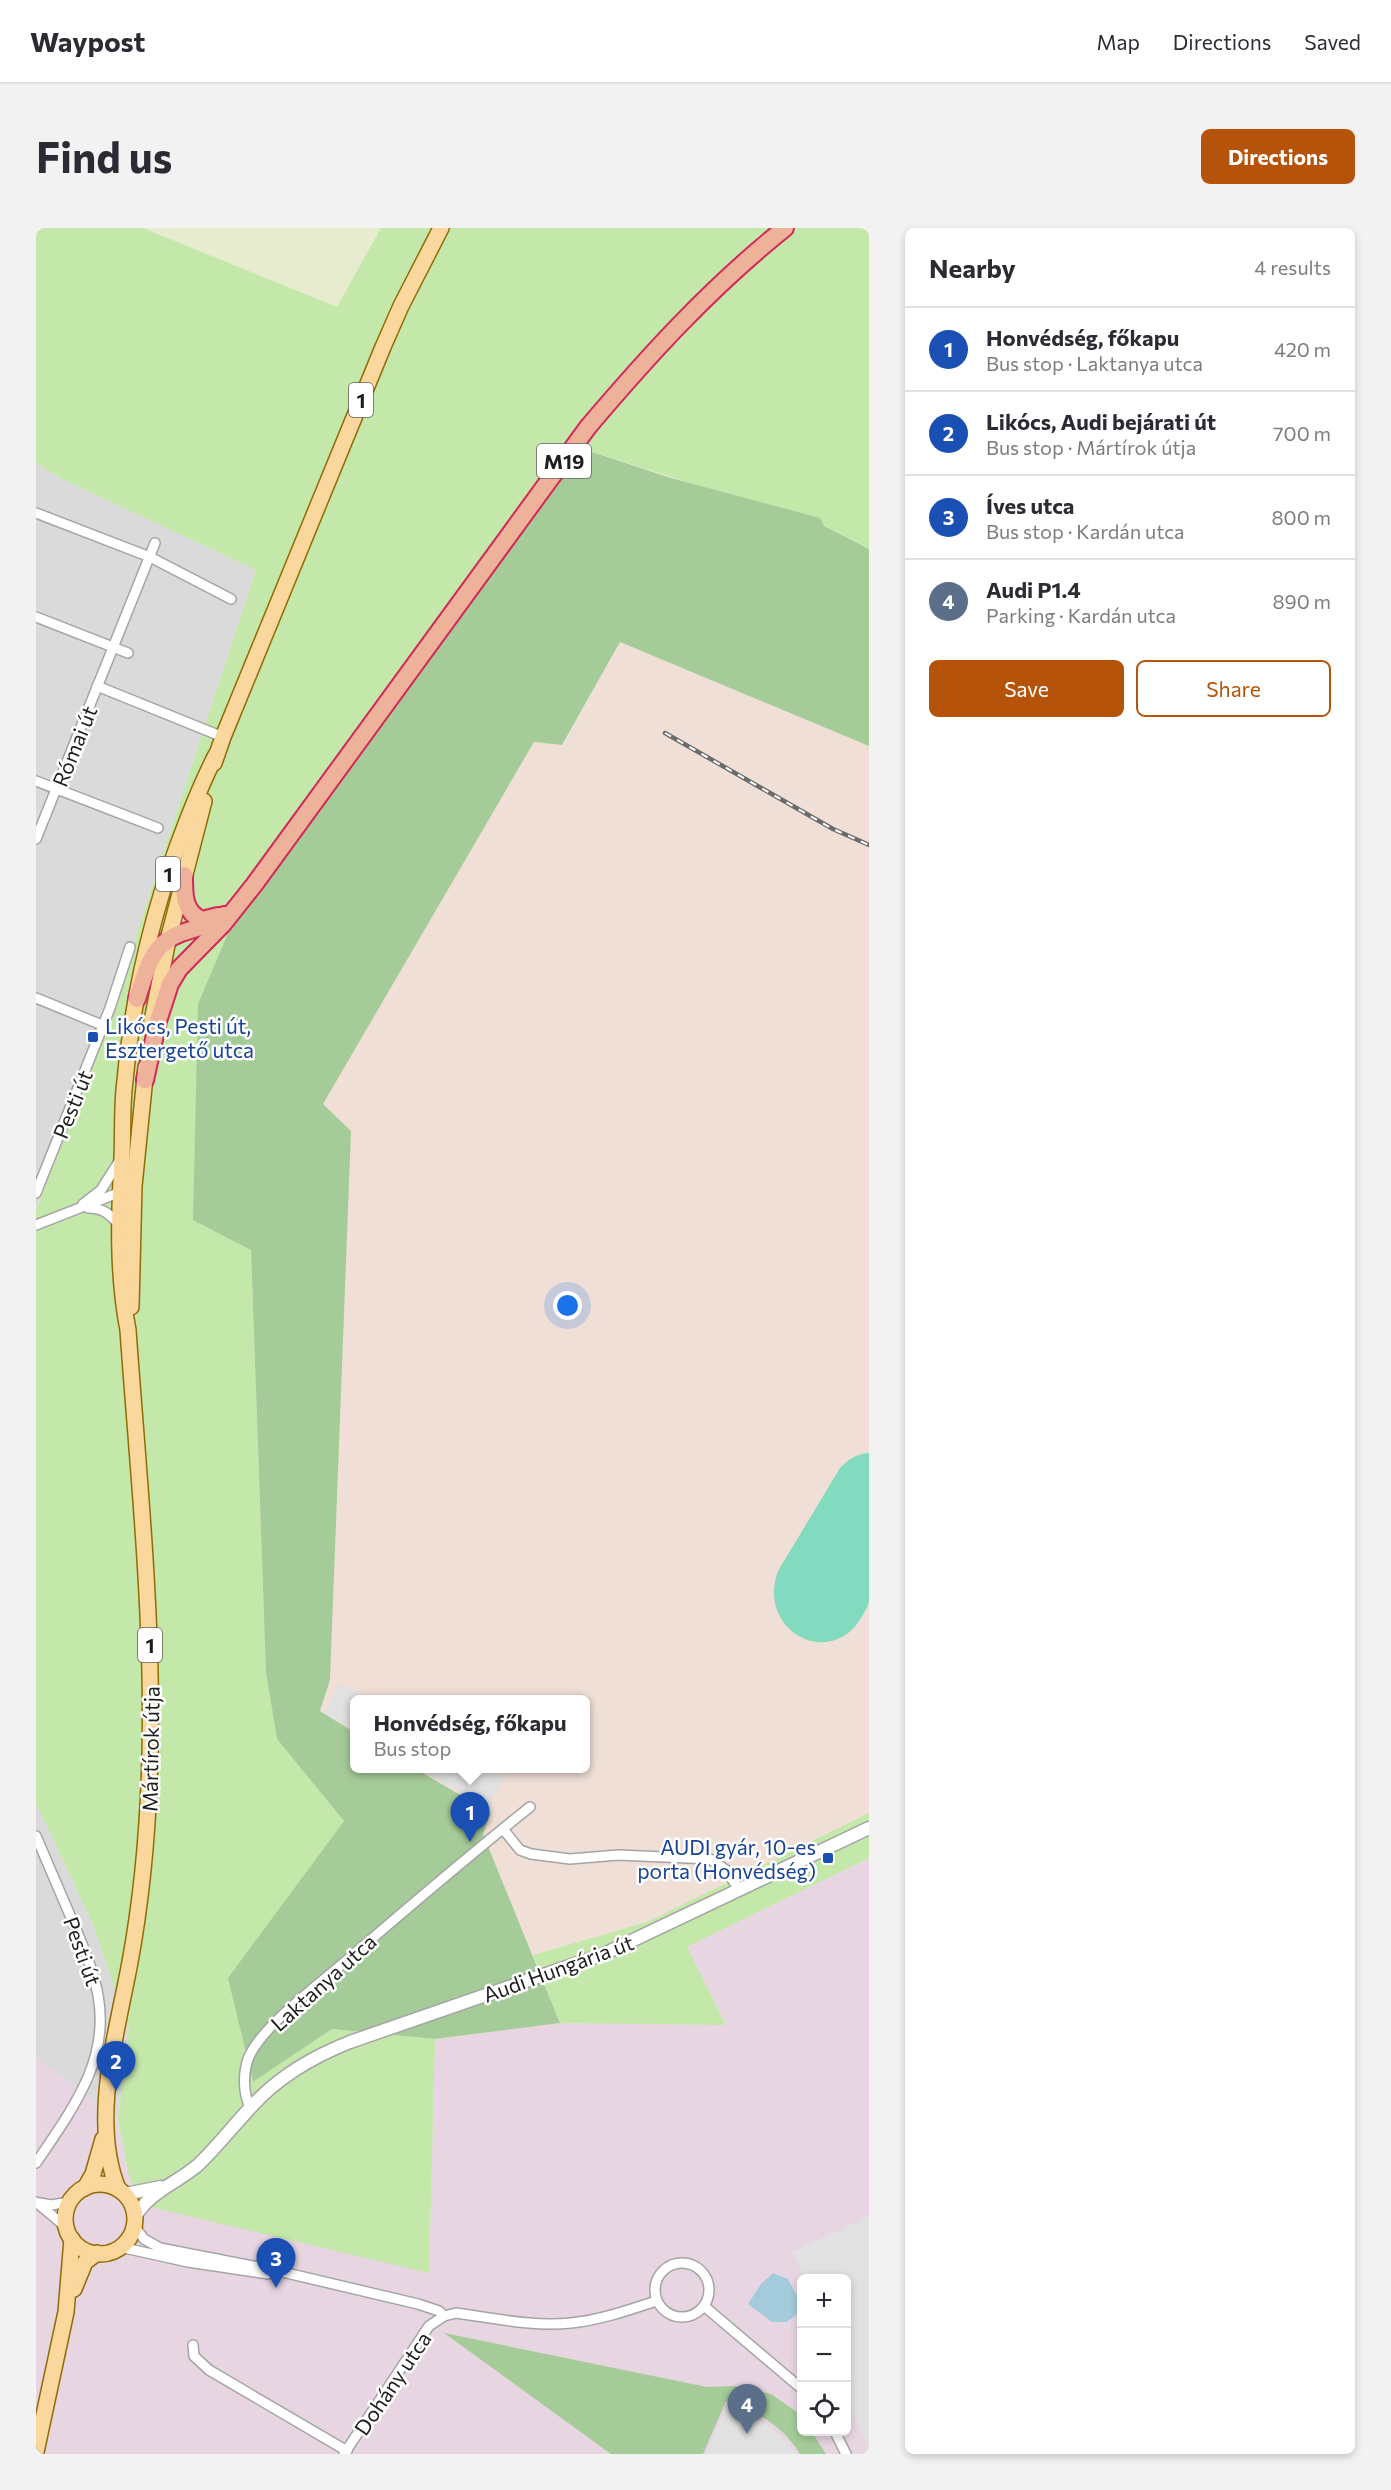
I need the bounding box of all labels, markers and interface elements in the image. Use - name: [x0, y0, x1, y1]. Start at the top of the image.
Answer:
- text: Waypost: [30, 24, 145, 58]
- text: Map: [1097, 29, 1140, 54]
- text: Directions: [1173, 29, 1271, 54]
- text: Saved: [1304, 29, 1361, 54]
- button: Directions: [1201, 129, 1355, 184]
- text: Find us: [36, 130, 172, 182]
- text: Nearby: [929, 252, 1016, 283]
- text: 4 results: [1254, 255, 1331, 279]
- text: Honvédség, főkapu: [986, 324, 1179, 351]
- text: 1: [944, 337, 953, 361]
- text: 420 m: [1274, 337, 1331, 361]
- text: Bus stop · Laktanya utca: [986, 351, 1203, 375]
- road number: 1: [349, 383, 373, 417]
- text: Likócs, Audi bejárati út: [986, 408, 1216, 435]
- text: 2: [943, 421, 954, 445]
- text: 700 m: [1273, 421, 1331, 445]
- text: Bus stop · Mártírok útja: [986, 435, 1196, 459]
- road number: M19: [537, 444, 591, 478]
- text: Íves utca: [986, 492, 1074, 519]
- text: 3: [943, 505, 954, 529]
- text: 800 m: [1271, 505, 1331, 529]
- text: Bus stop · Kardán utca: [986, 519, 1185, 543]
- text: Audi P1.4: [986, 576, 1081, 603]
- text: 4: [942, 589, 955, 613]
- text: 890 m: [1272, 589, 1331, 613]
- text: Parking · Kardán utca: [986, 603, 1176, 627]
- button: Save: [929, 660, 1124, 717]
- button: Share: [1136, 660, 1331, 717]
- street label: Római út: [46, 702, 102, 790]
- road number: 1: [156, 857, 180, 891]
- place label: Likócs, Pesti út, Esztergető utca: [105, 1013, 254, 1062]
- marker: Likócs, Pesti út, Esztergető utca: [86, 1030, 100, 1044]
- street label: Pesti út: [47, 1066, 97, 1142]
- your location: [553, 1291, 582, 1320]
- road number: 1: [138, 1628, 162, 1662]
- street label: Mártírok útja: [136, 1686, 164, 1812]
- popup: [350, 1695, 590, 1773]
- text: Honvédség, főkapu: [373, 1709, 567, 1736]
- text: Bus stop: [373, 1736, 451, 1760]
- pin: 1: [450, 1792, 490, 1842]
- place label: AUDI gyár, 10-es porta (Honvédség): [637, 1834, 816, 1883]
- marker: AUDI gyár, 10-es porta (Honvédség): [821, 1851, 835, 1865]
- street label: Pesti út: [59, 1913, 107, 1989]
- street label: Laktanya utca: [265, 1928, 381, 2036]
- street label: Audi Hungária út: [479, 1929, 637, 2007]
- pin: 2: [96, 2042, 136, 2091]
- pin: 3: [256, 2238, 296, 2288]
- map controls: [797, 2274, 851, 2436]
- button: +: [797, 2274, 851, 2328]
- street label: Dohány utca: [348, 2327, 436, 2439]
- button: −: [797, 2328, 851, 2382]
- button: locate: [797, 2382, 851, 2436]
- pin: 4: [728, 2384, 766, 2434]

